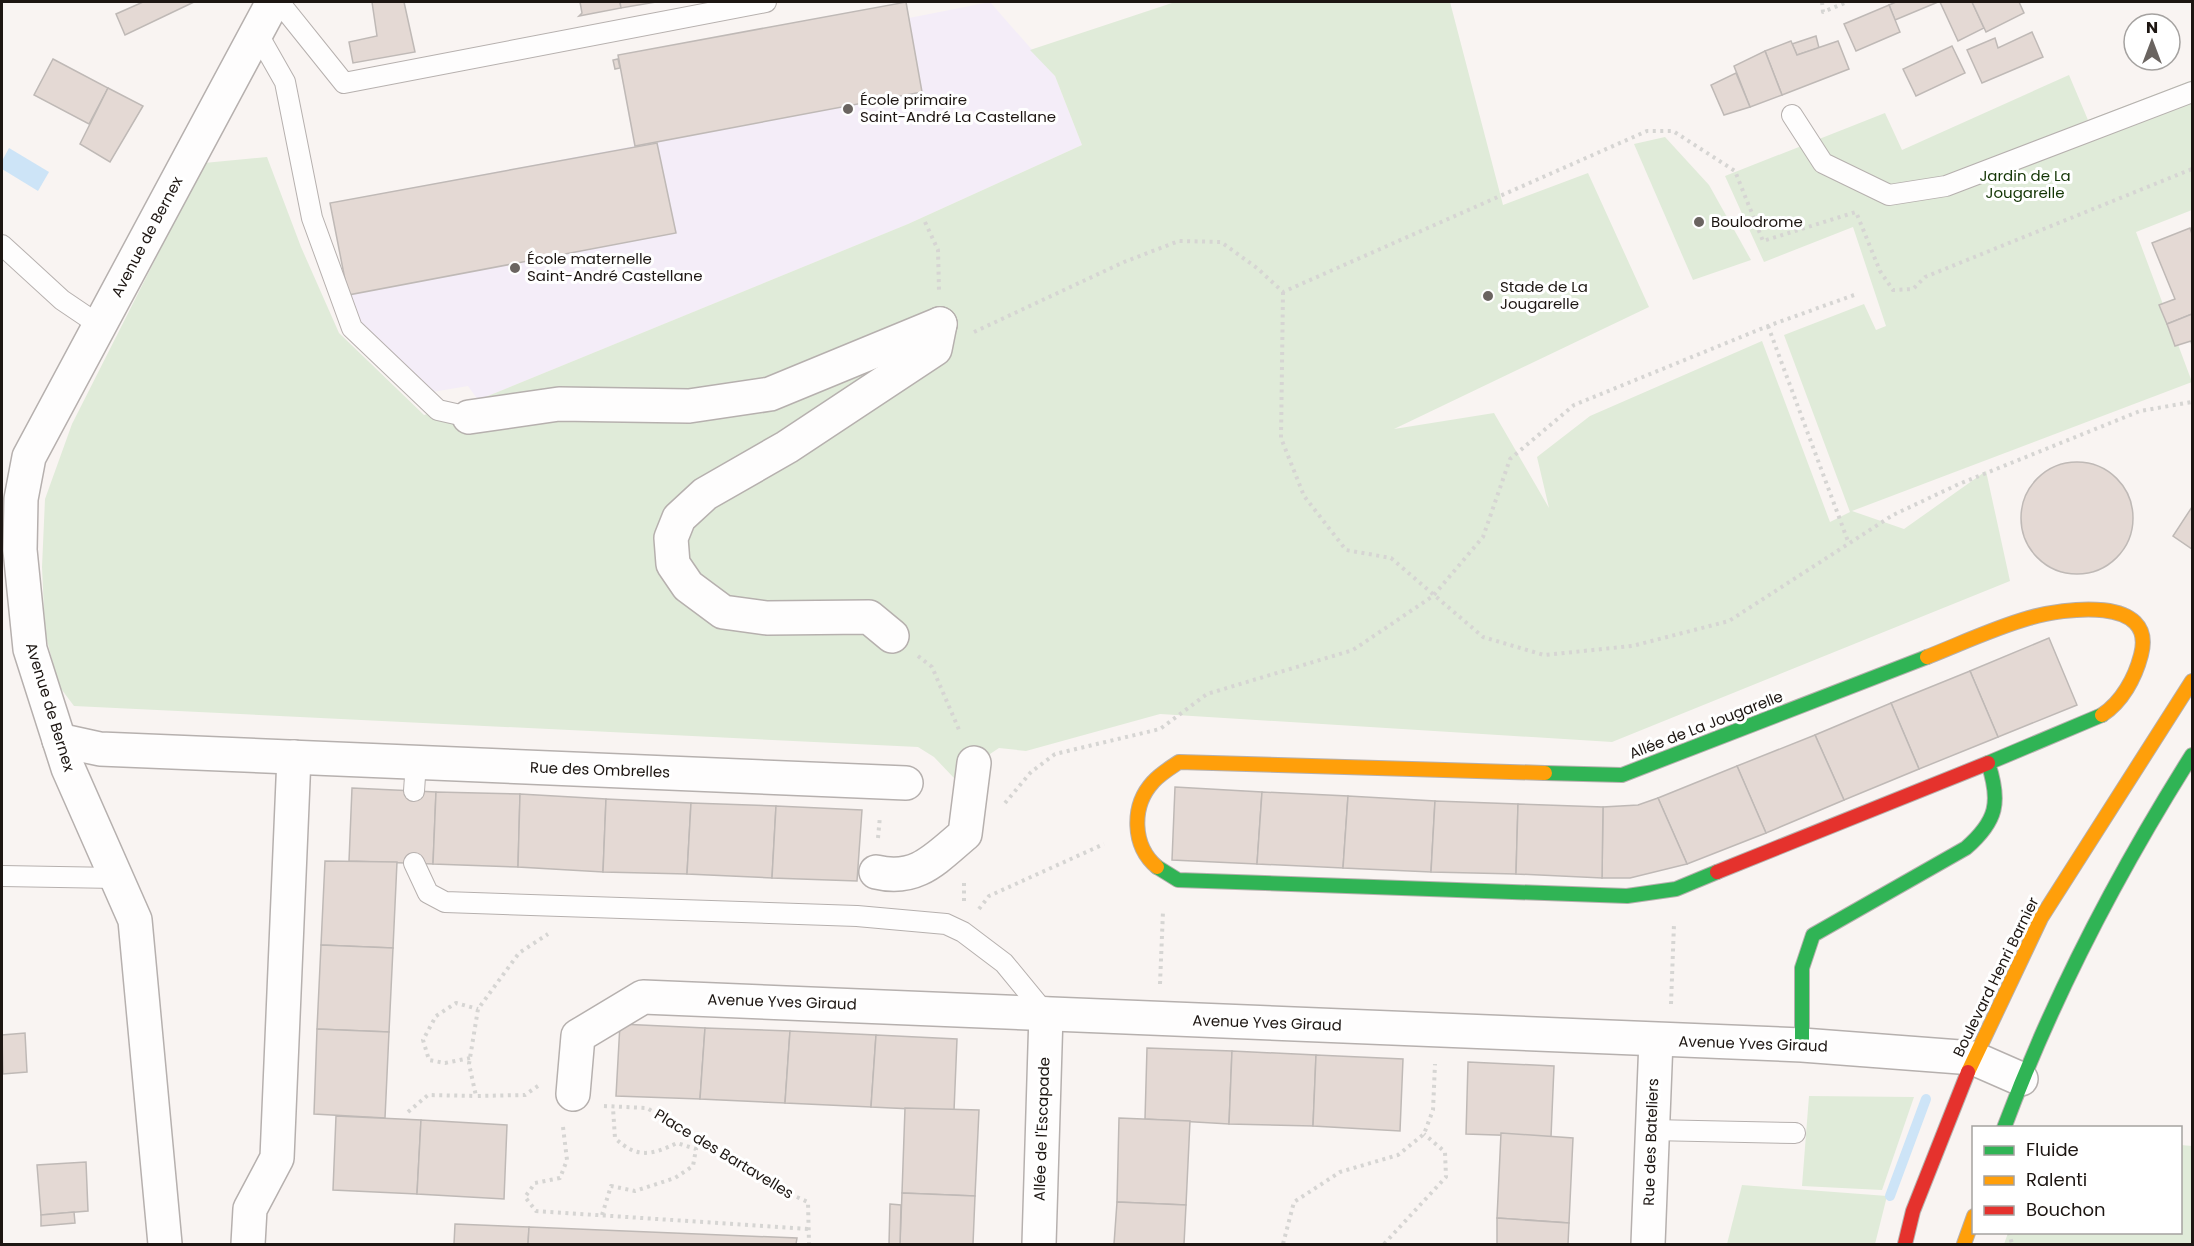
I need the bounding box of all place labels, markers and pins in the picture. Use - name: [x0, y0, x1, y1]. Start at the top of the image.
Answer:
- place label: École primaire Saint-André La Castellane: [860, 89, 1056, 127]
- marker: École primaire Saint-André La Castellane: [841, 102, 855, 116]
- place label: Boulodrome: [1711, 211, 1803, 232]
- marker: Boulodrome: [1692, 215, 1706, 229]
- place label: École maternelle Saint-André Castellane: [527, 248, 702, 286]
- marker: École maternelle Saint-André Castellane: [508, 261, 522, 275]
- place label: Stade de La Jougarelle: [1500, 276, 1588, 314]
- marker: Stade de La Jougarelle: [1481, 289, 1495, 303]

